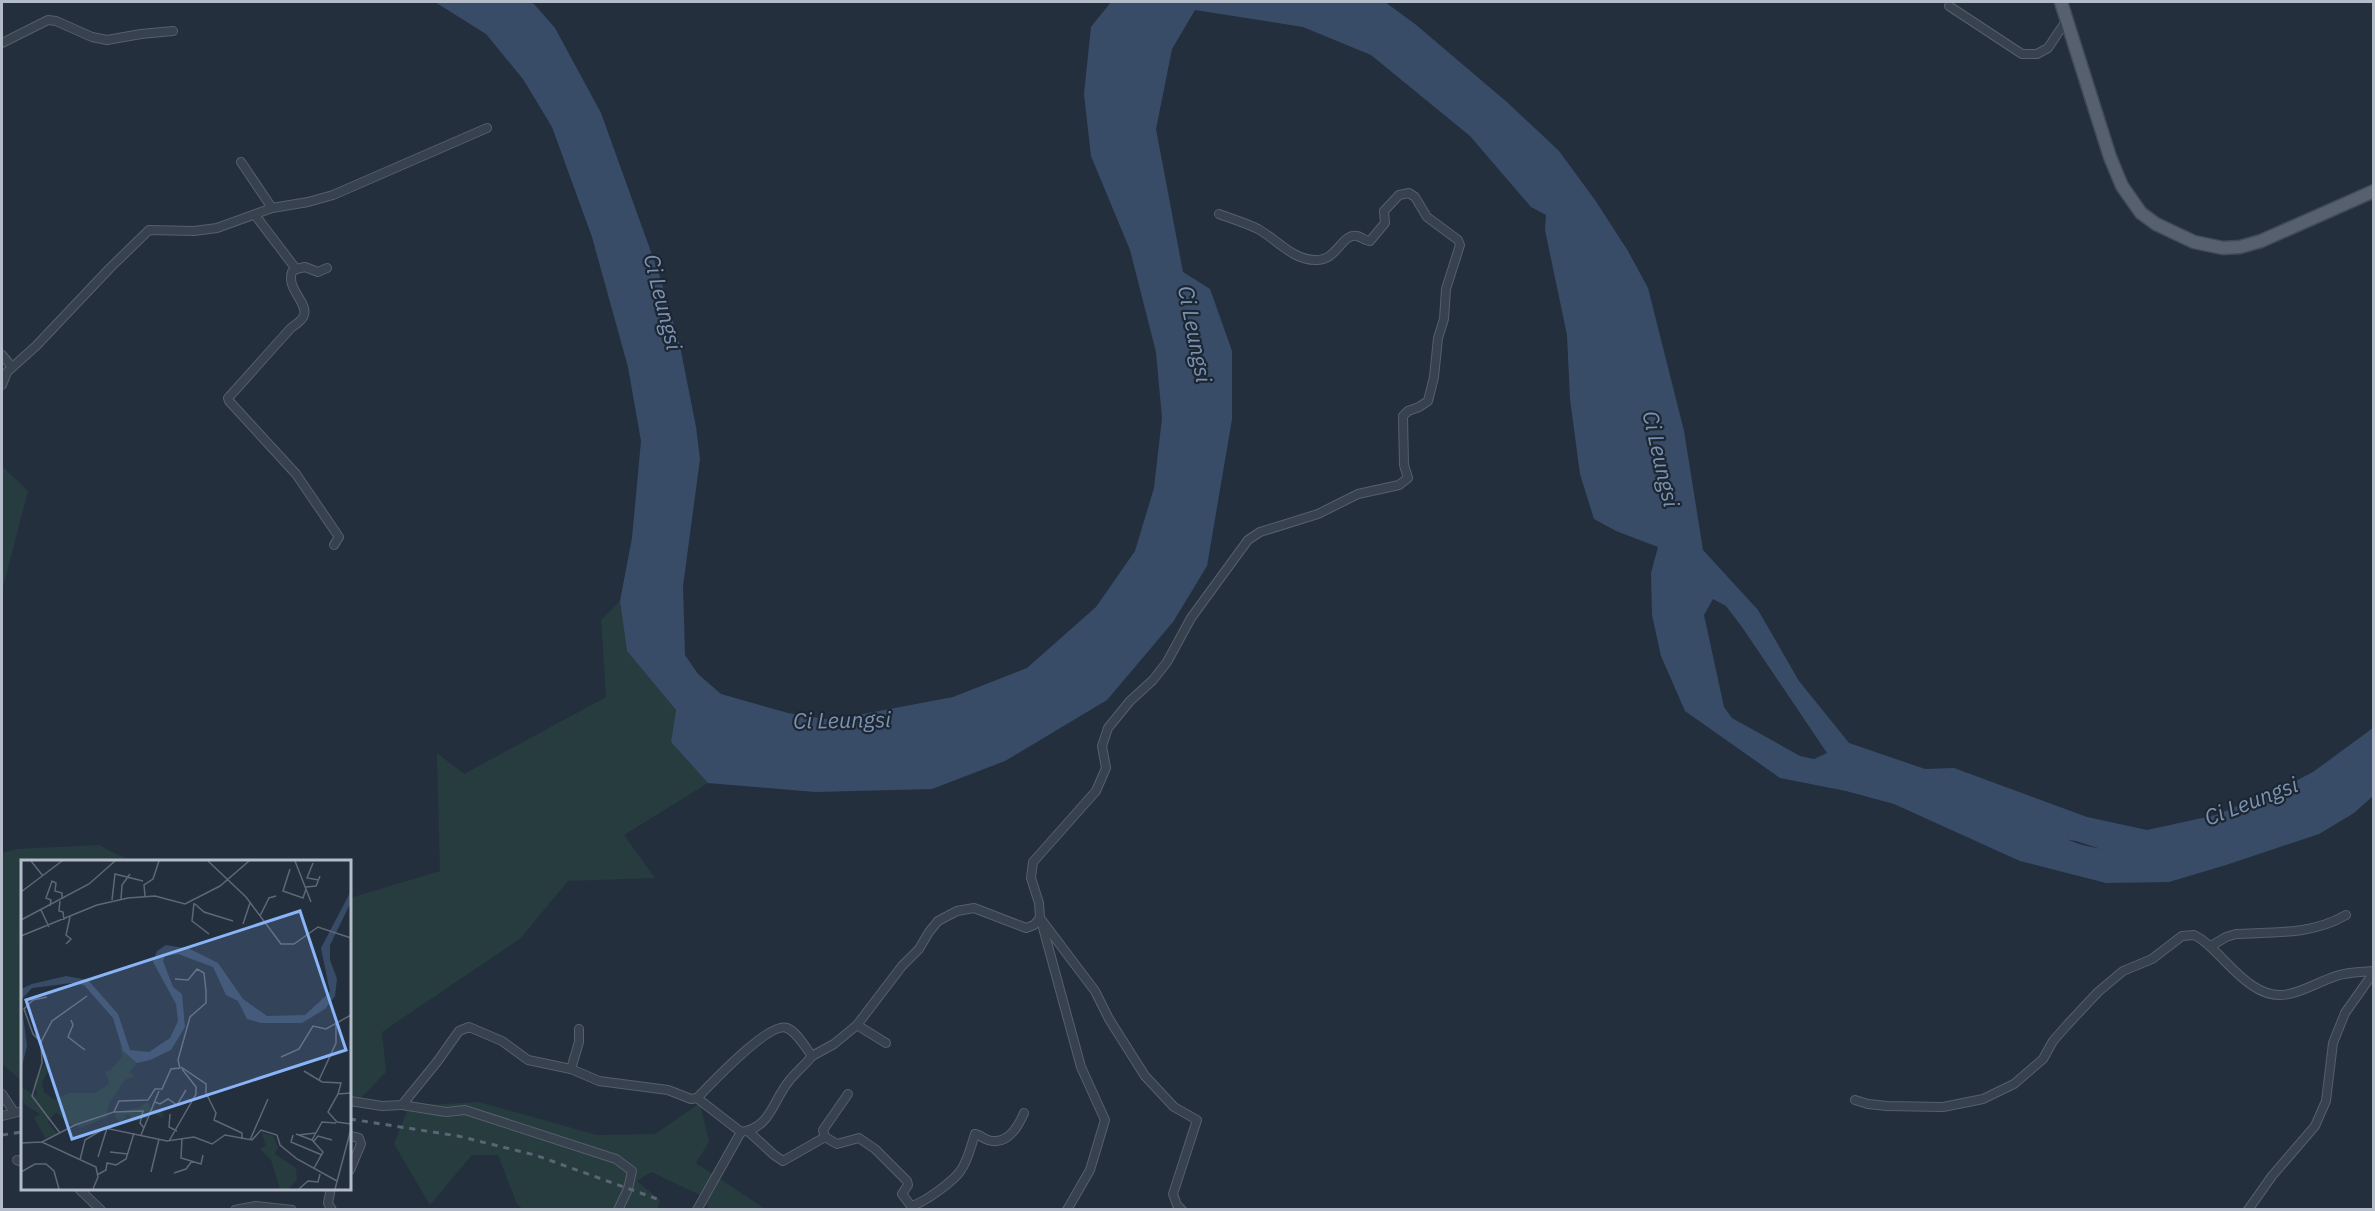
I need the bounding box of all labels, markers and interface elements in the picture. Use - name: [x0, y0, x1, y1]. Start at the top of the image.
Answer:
- water label: Ci Leungsi: [638, 251, 689, 353]
- water label: Ci Leungsi: [1172, 283, 1219, 385]
- water label: Ci Leungsi: [1636, 408, 1687, 510]
- water label: Ci Leungsi: [793, 704, 891, 735]
- water label: Ci Leungsi: [2200, 769, 2302, 832]
- inset map: [21, 860, 351, 1190]

